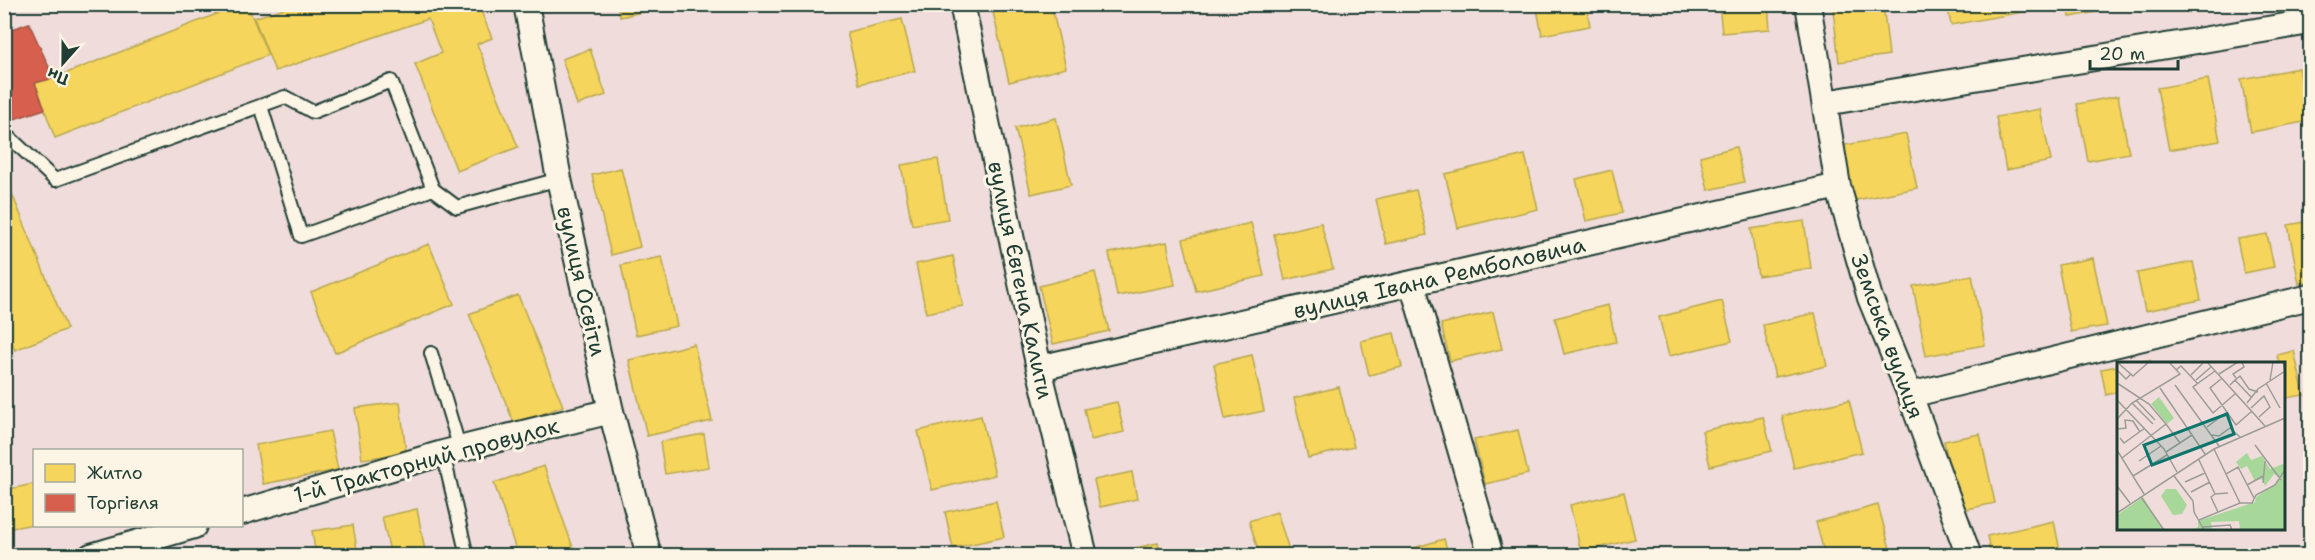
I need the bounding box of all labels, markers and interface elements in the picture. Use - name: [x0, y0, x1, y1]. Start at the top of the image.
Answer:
- north arrow: [33, 33, 93, 93]
- scale bar: [2090, 33, 2178, 71]
- text: 20 m: [2099, 42, 2145, 66]
- text: Пн: [44, 63, 71, 90]
- street label: вулиця Євгена Калити: [981, 158, 1060, 402]
- street label: вулиця Освіти: [550, 203, 613, 359]
- street label: вулиця Івана Ремболовича: [1290, 230, 1588, 325]
- street label: Земська вулиця: [1844, 250, 1931, 423]
- inset map: [2117, 362, 2285, 530]
- street label: 1-й Тракторний провулок: [290, 411, 562, 510]
- legend: [33, 449, 243, 527]
- text: Житло: [87, 461, 143, 485]
- text: Торгівля: [87, 491, 159, 515]

